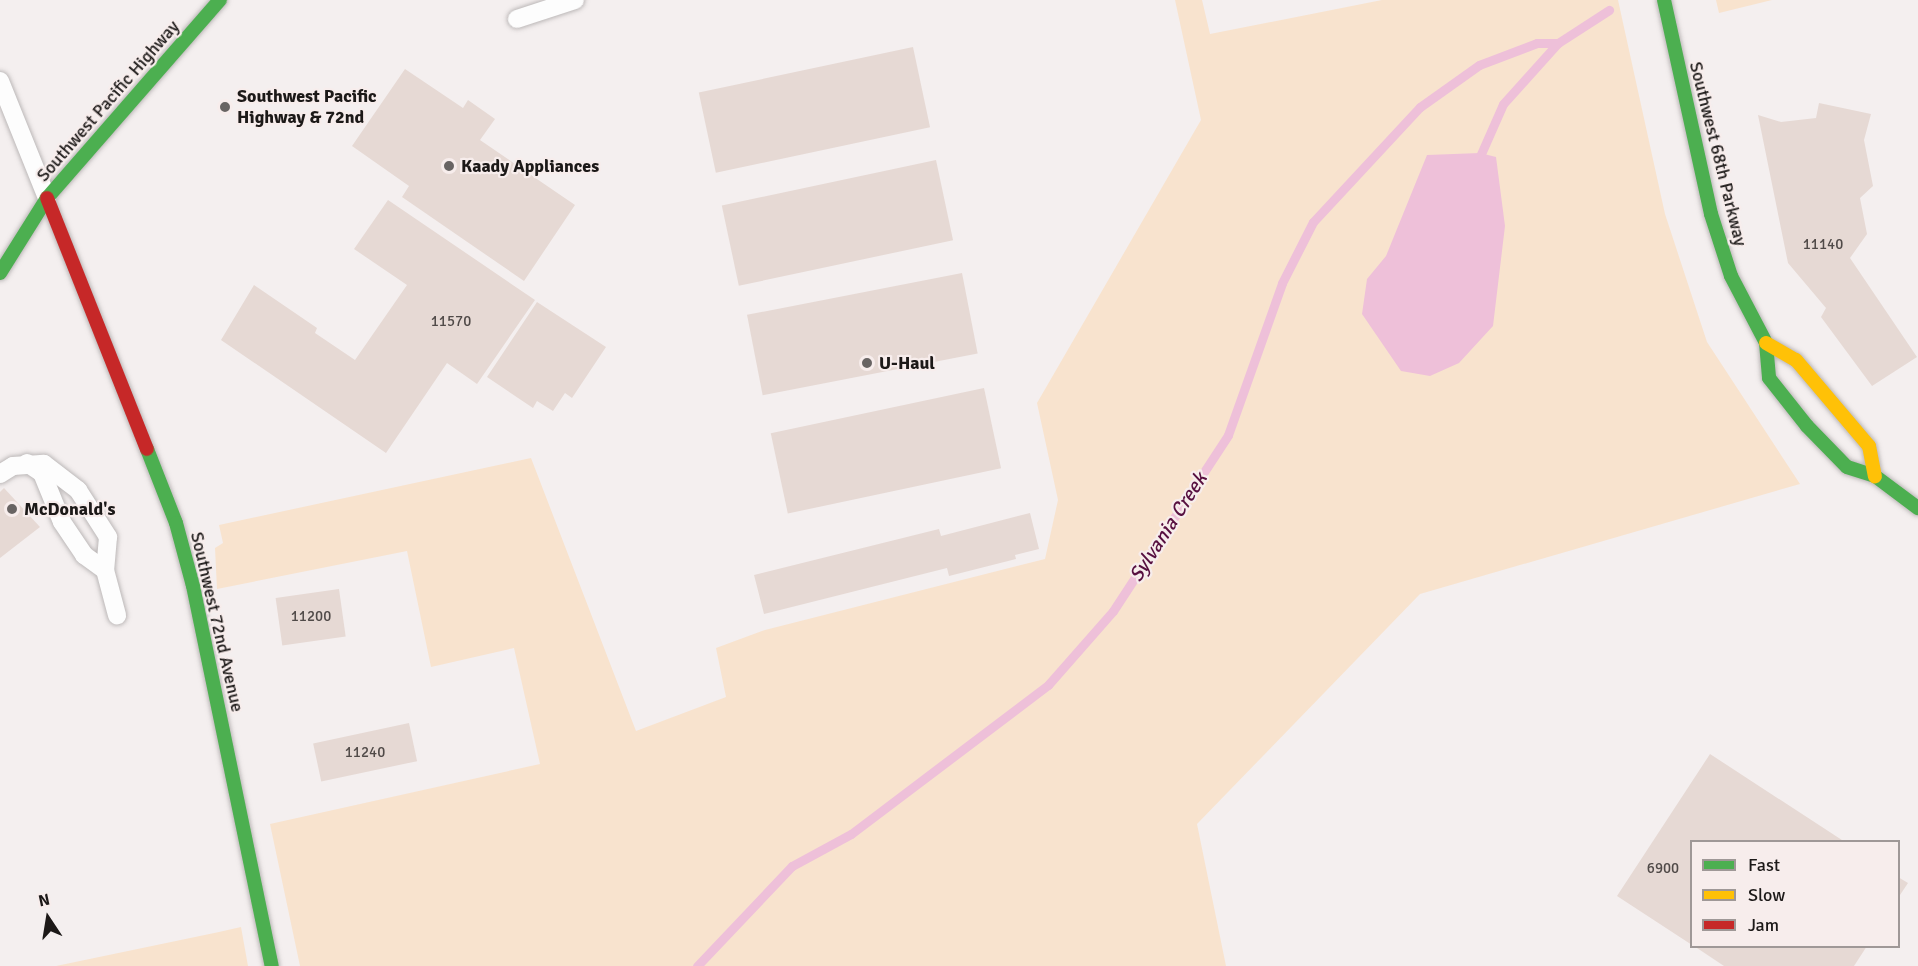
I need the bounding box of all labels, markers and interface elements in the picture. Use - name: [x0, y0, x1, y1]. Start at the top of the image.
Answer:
- street label: Southwest Pacific Highway: [32, 16, 184, 186]
- street label: Southwest 68th Parkway: [1685, 60, 1751, 248]
- place label: Southwest Pacific Highway & 72nd: [237, 86, 377, 128]
- marker: Southwest Pacific Highway & 72nd: [218, 100, 232, 114]
- place label: Kaady Appliances: [461, 155, 599, 177]
- marker: Kaady Appliances: [442, 159, 456, 173]
- house number: 11140: [1803, 236, 1843, 254]
- house number: 11570: [431, 313, 471, 331]
- place label: U-Haul: [879, 352, 935, 374]
- marker: U-Haul: [860, 356, 874, 370]
- water label: Sylvania Creek: [1124, 468, 1212, 586]
- place label: McDonald's: [24, 498, 115, 520]
- marker: McDonald's: [5, 502, 19, 516]
- street label: Southwest 72nd Avenue: [186, 530, 248, 714]
- house number: 11200: [291, 608, 331, 626]
- house number: 11240: [345, 744, 385, 762]
- legend: [1690, 840, 1900, 948]
- text: Fast: [1748, 854, 1780, 876]
- house number: 6900: [1647, 860, 1679, 878]
- text: Slow: [1748, 884, 1785, 906]
- north arrow: [18, 888, 78, 948]
- text: N: [37, 889, 52, 911]
- text: Jam: [1748, 914, 1779, 936]

